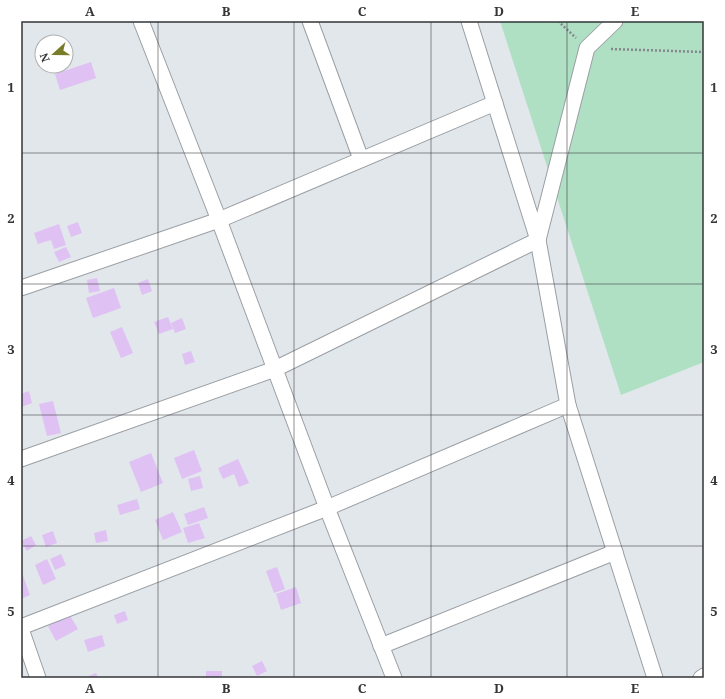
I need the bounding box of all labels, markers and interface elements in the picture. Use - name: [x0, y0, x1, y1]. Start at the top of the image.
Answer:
- text: A: [85, 2, 95, 20]
- text: B: [222, 2, 231, 20]
- text: C: [358, 2, 367, 20]
- text: D: [494, 2, 504, 20]
- text: E: [631, 2, 640, 20]
- north arrow: [34, 34, 74, 74]
- text: N: [36, 51, 53, 64]
- text: 1: [7, 78, 15, 96]
- text: 1: [710, 78, 718, 96]
- text: 2: [7, 209, 15, 227]
- text: 2: [710, 209, 718, 227]
- text: 3: [7, 340, 15, 358]
- text: 3: [710, 340, 718, 358]
- text: 4: [7, 471, 15, 489]
- text: 4: [710, 471, 718, 489]
- text: 5: [7, 602, 15, 620]
- text: 5: [710, 602, 718, 620]
- text: A: [85, 679, 95, 697]
- text: B: [222, 679, 231, 697]
- text: C: [358, 679, 367, 697]
- text: D: [494, 679, 504, 697]
- text: E: [631, 679, 640, 697]

